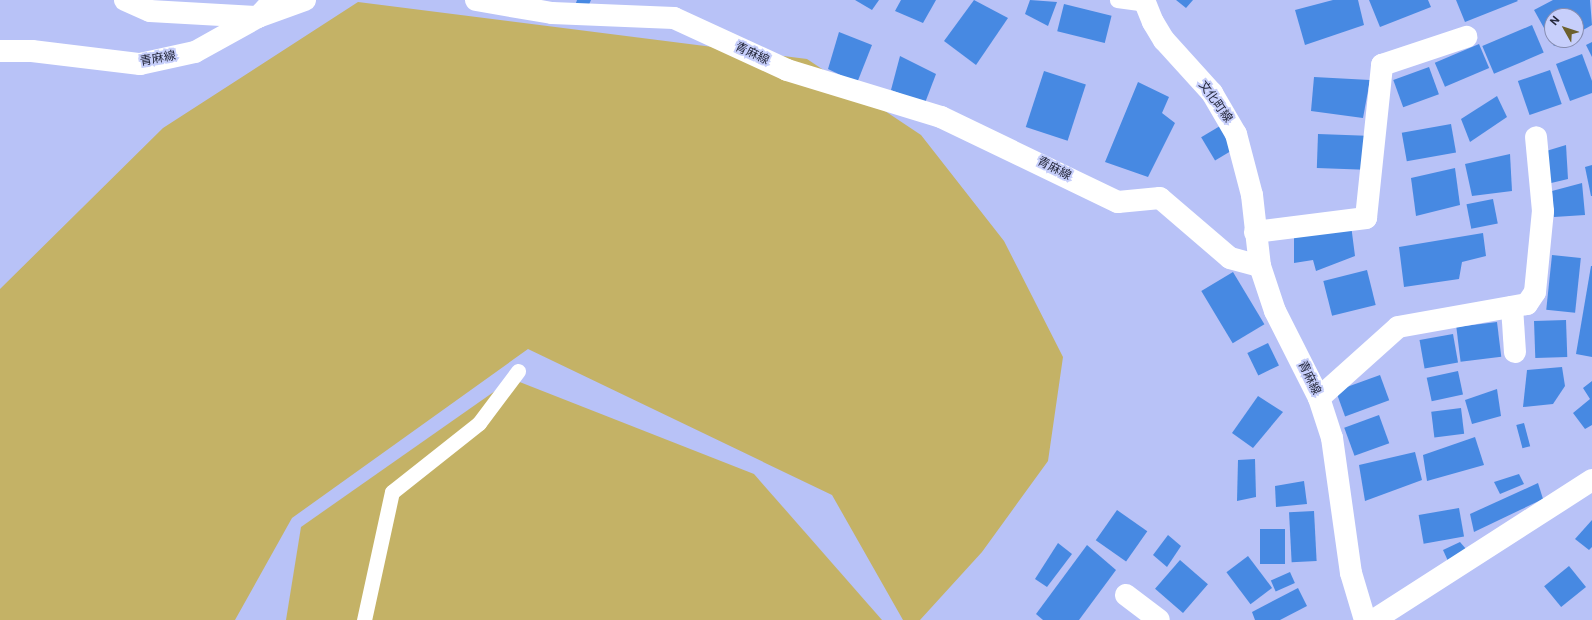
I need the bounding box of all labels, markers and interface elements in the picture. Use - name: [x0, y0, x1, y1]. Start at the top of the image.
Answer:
- north arrow: [1544, 8, 1584, 48]
- text: N: [1548, 14, 1563, 28]
- street label: 青麻線: [733, 40, 771, 68]
- street label: 青麻線: [139, 49, 177, 69]
- street label: 文化町線: [1195, 78, 1235, 126]
- street label: 青麻線: [1035, 154, 1073, 184]
- street label: 青麻線: [1295, 359, 1323, 397]

